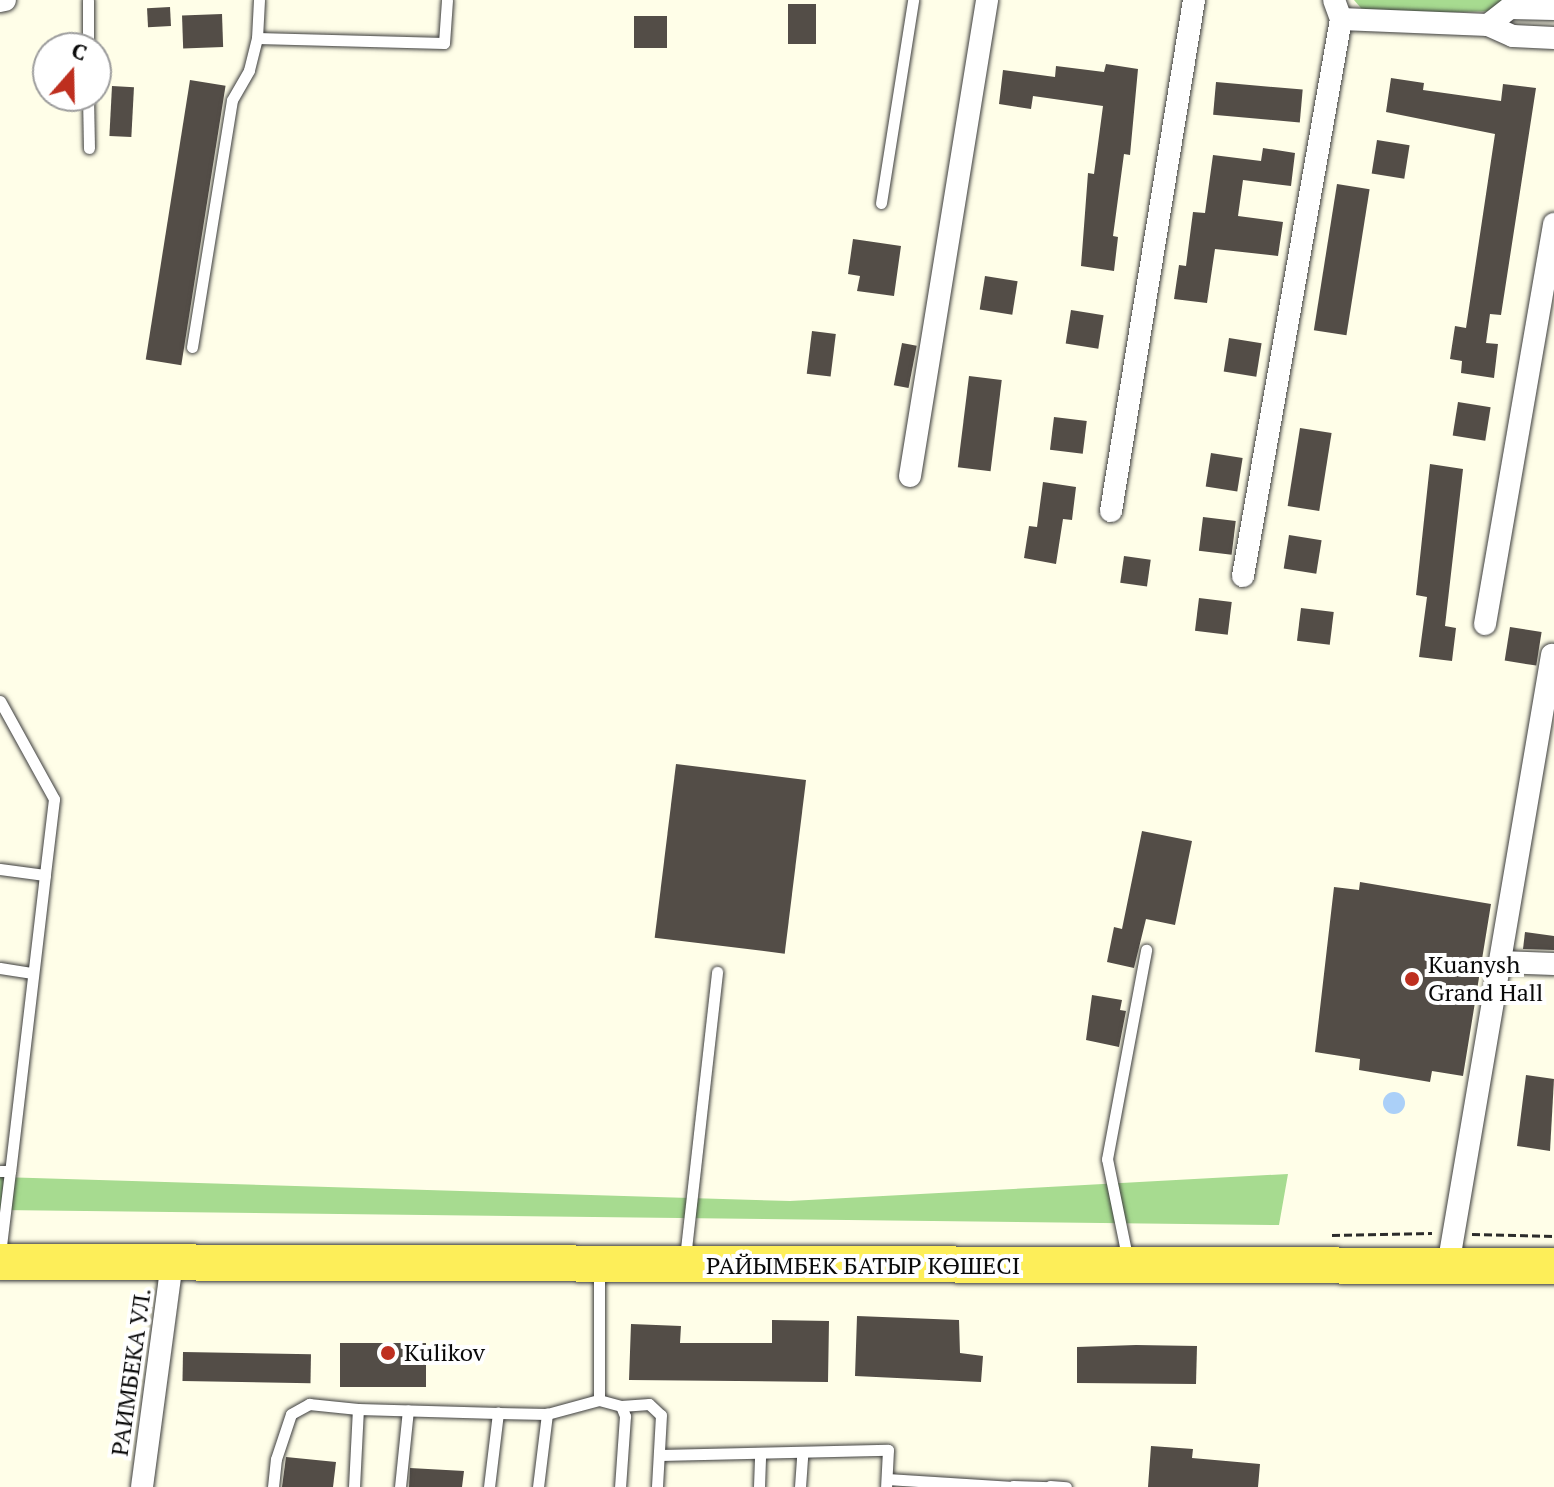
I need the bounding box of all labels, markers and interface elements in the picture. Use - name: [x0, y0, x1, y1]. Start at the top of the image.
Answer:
- north arrow: [32, 32, 112, 112]
- text: С: [68, 35, 91, 67]
- place label: Kuanysh Grand Hall: [1428, 951, 1543, 1007]
- marker: Kuanysh Grand Hall: [1403, 970, 1421, 988]
- street label: РАЙЫМБЕК БАТЫР КӨШЕСІ: [706, 1252, 1020, 1280]
- street label: РАИМБЕКА УЛ.: [105, 1286, 157, 1458]
- place label: Kulikov: [404, 1339, 485, 1367]
- marker: Kulikov: [379, 1344, 397, 1362]

